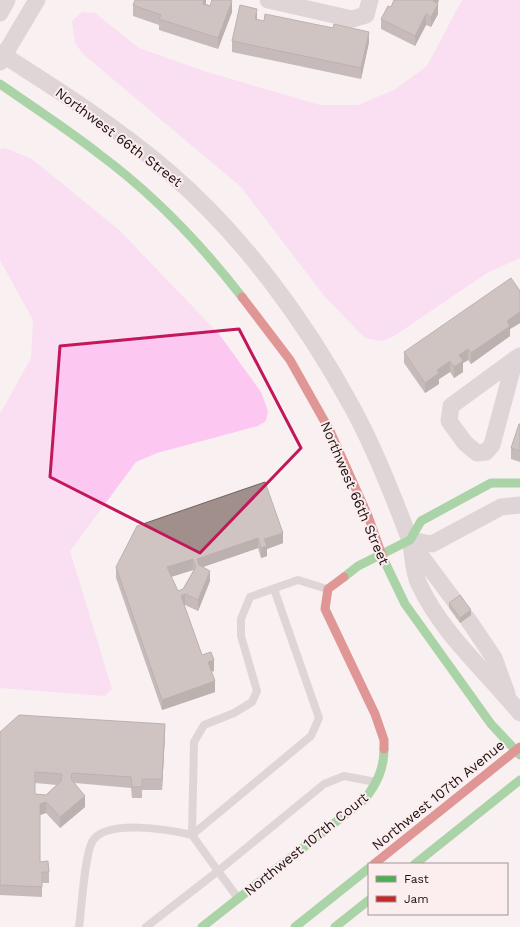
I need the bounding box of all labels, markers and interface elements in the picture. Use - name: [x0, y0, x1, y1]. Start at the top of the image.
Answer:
- street label: Northwest 66th Street: [53, 84, 186, 190]
- street label: Northwest 66th Street: [317, 419, 393, 567]
- street label: Northwest 107th Avenue: [369, 737, 507, 853]
- street label: Northwest 107th Court: [241, 789, 371, 899]
- legend: [368, 863, 508, 915]
- text: Fast: [404, 872, 429, 886]
- text: Jam: [404, 892, 429, 906]

